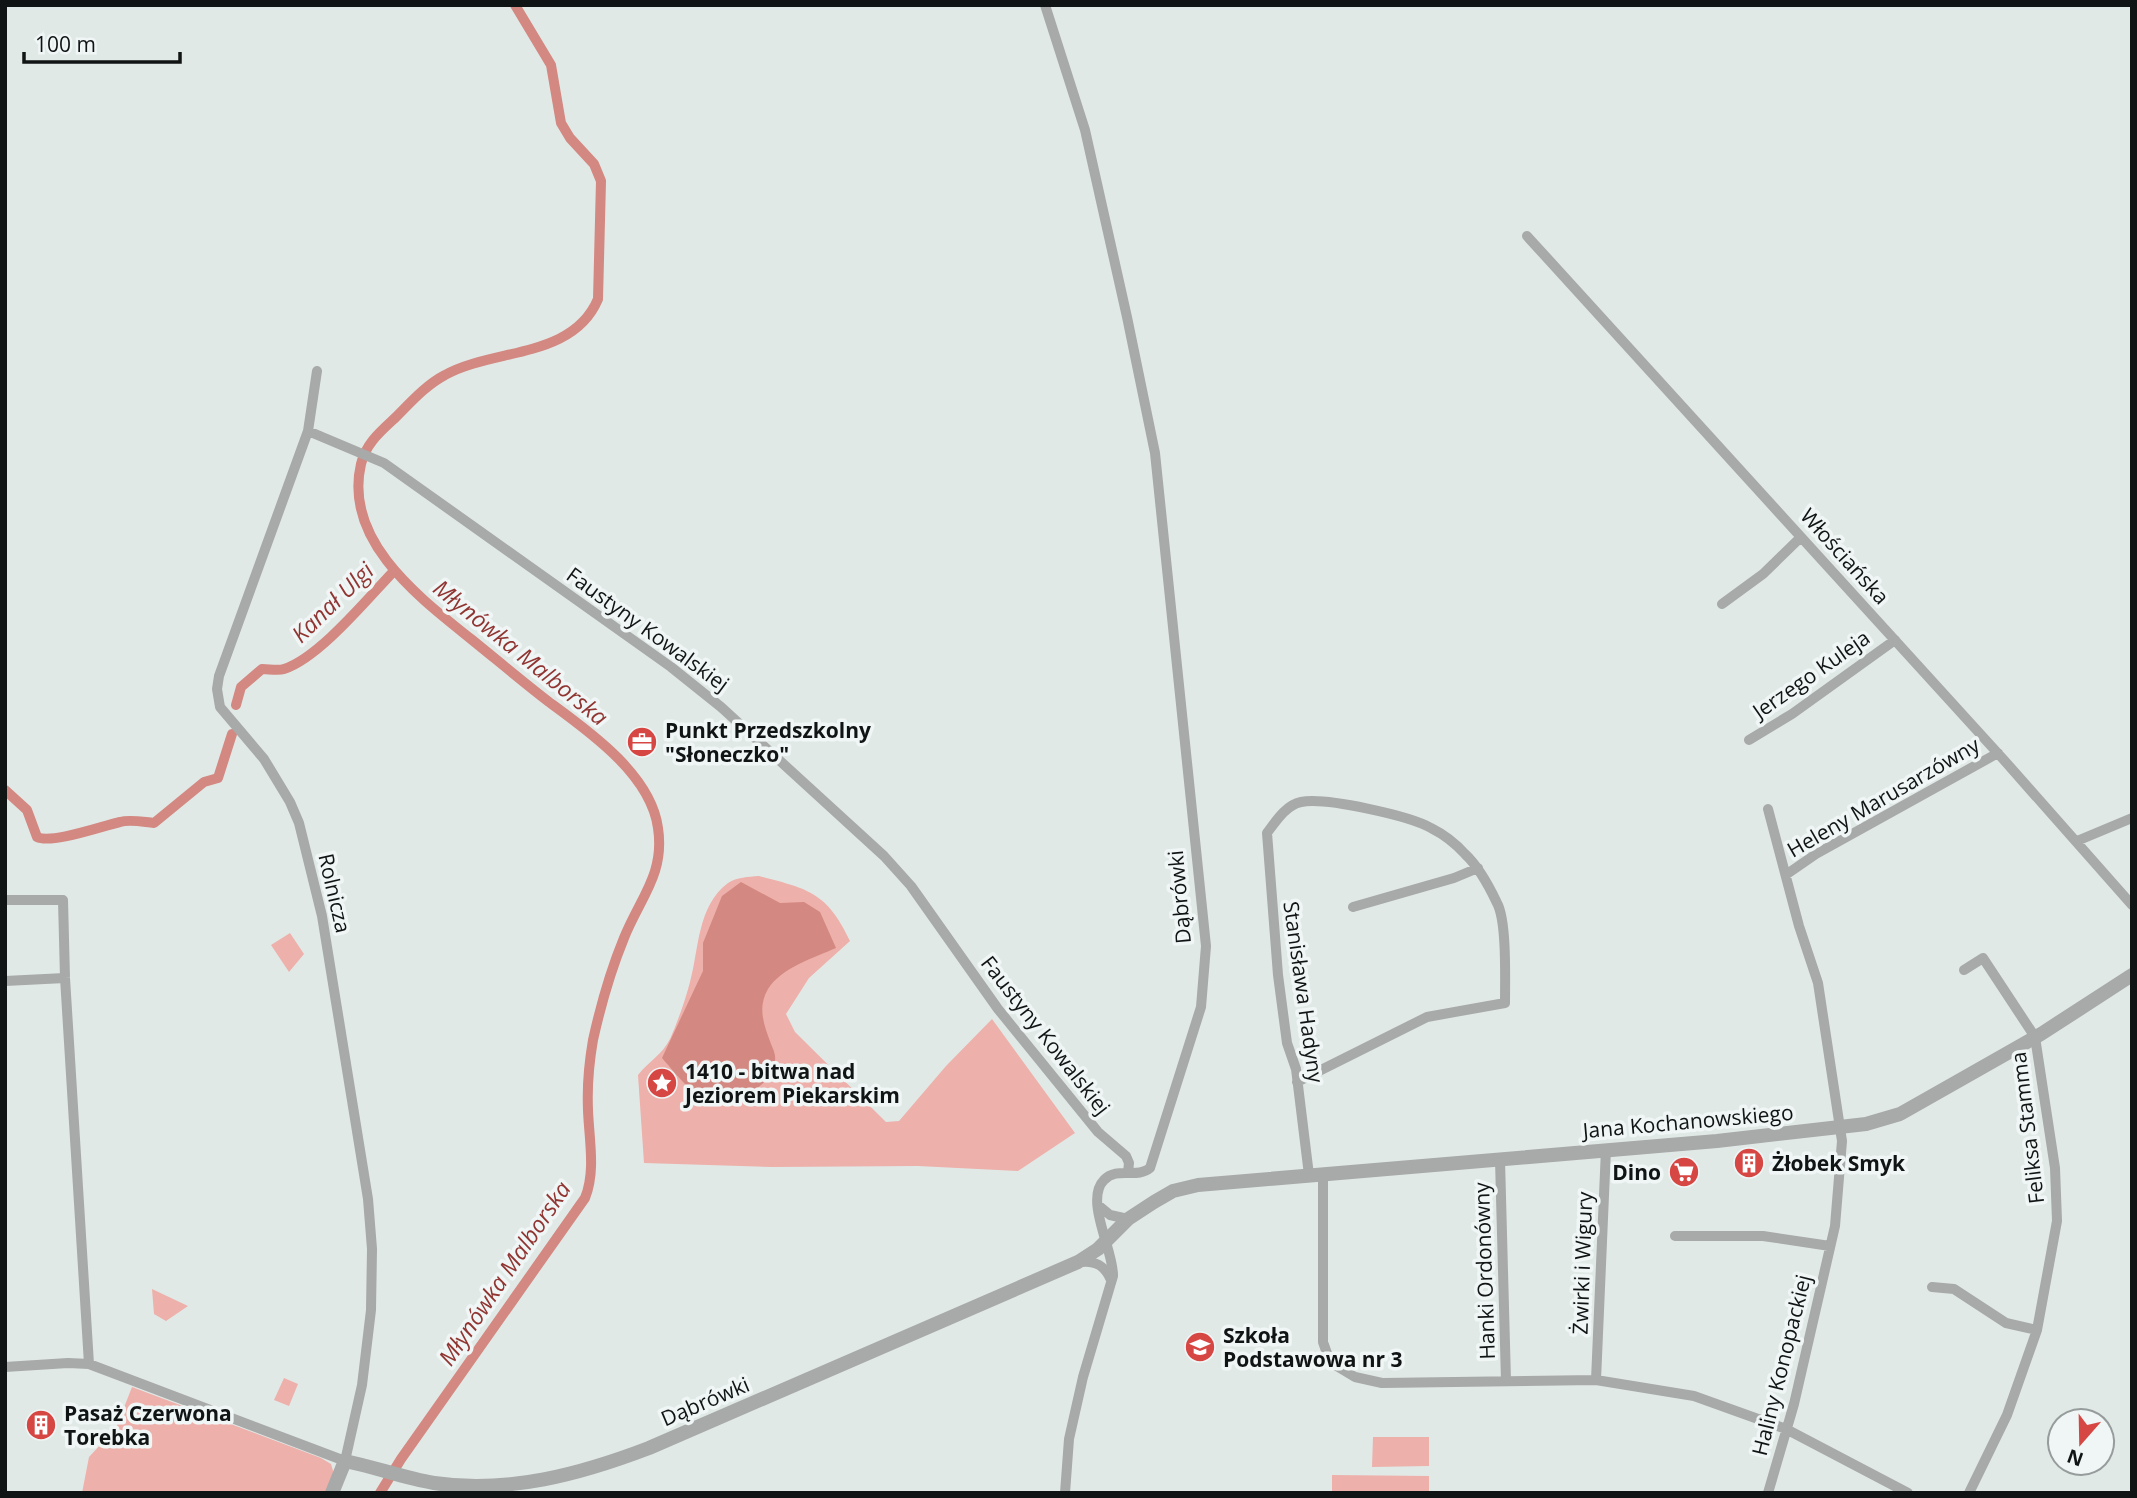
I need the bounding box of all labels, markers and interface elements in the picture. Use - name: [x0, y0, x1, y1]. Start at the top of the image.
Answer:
- scale bar: [24, 21, 180, 65]
- text: 100 m: [35, 30, 96, 58]
- street label: Włościańska: [1794, 502, 1896, 610]
- water label: Kanał Ulgi: [284, 554, 381, 649]
- street label: Faustyny Kowalskiej: [561, 561, 735, 697]
- water label: Młynówka Malborska: [427, 572, 615, 732]
- street label: Jerzego Kuleja: [1745, 623, 1875, 726]
- place label: Punkt Przedszkolny "Słoneczko": [665, 716, 871, 768]
- office icon: Punkt Przedszkolny "Słoneczko": [625, 725, 659, 759]
- street label: Heleny Marusarzówny: [1782, 730, 1985, 864]
- street label: Dąbrówki: [1161, 849, 1197, 945]
- street label: Rolnicza: [312, 851, 358, 935]
- street label: Stanisława Hadyny: [1277, 899, 1331, 1085]
- street label: Faustyny Kowalskiej: [975, 950, 1117, 1120]
- street label: Feliksa Stamma: [2004, 1051, 2050, 1205]
- place label: 1410 - bitwa nad Jeziorem Piekarskim: [683, 1057, 900, 1109]
- place icon: 1410 - bitwa nad Jeziorem Piekarskim: [645, 1066, 679, 1100]
- street label: Jana Kochanowskiego: [1580, 1098, 1795, 1144]
- building icon: Żłobek Smyk: [1732, 1146, 1766, 1180]
- place label: Żłobek Smyk: [1772, 1149, 1906, 1177]
- supermarket icon: Dino: [1667, 1155, 1701, 1189]
- place label: Dino: [1612, 1158, 1661, 1186]
- water label: Młynówka Malborska: [430, 1174, 578, 1372]
- street label: Hanki Ordonówny: [1467, 1181, 1501, 1360]
- street label: Żwirki i Wigury: [1566, 1191, 1598, 1335]
- street label: Haliny Konopackiej: [1745, 1272, 1817, 1458]
- place label: Szkoła Podstawowa nr 3: [1223, 1321, 1403, 1373]
- school or university icon: Szkoła Podstawowa nr 3: [1183, 1330, 1217, 1364]
- street label: Dąbrówki: [656, 1370, 754, 1432]
- place label: Pasaż Czerwona Torebka: [64, 1399, 232, 1451]
- north arrow: [2046, 1407, 2116, 1477]
- building icon: Pasaż Czerwona Torebka: [24, 1408, 58, 1442]
- text: N: [2063, 1443, 2087, 1473]

